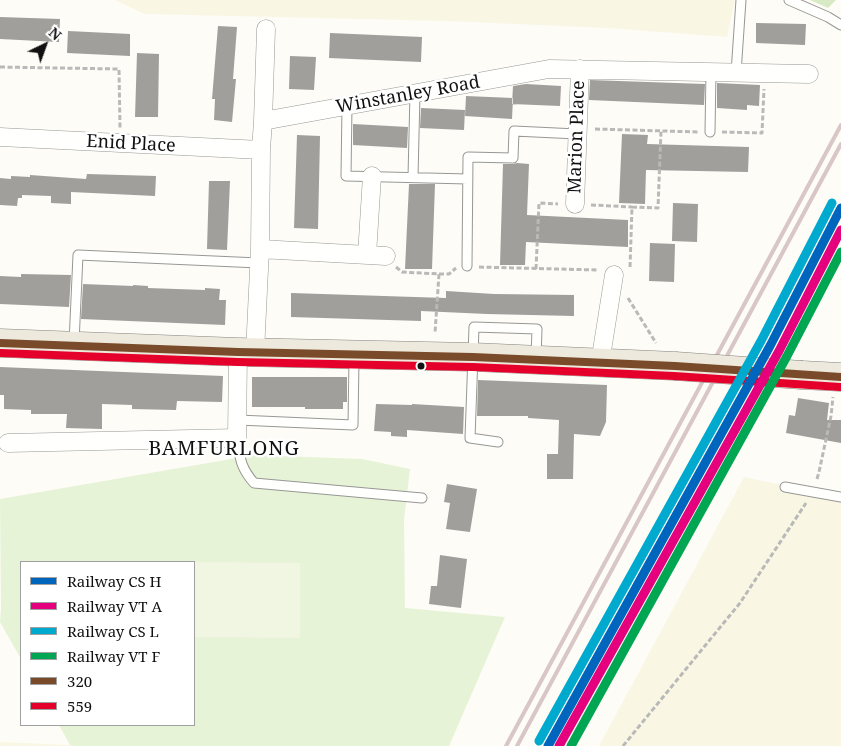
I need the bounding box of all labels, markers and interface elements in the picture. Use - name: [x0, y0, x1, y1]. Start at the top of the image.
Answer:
- north arrow: [20, 20, 70, 70]
- text: N: [45, 23, 66, 44]
- street label: Winstanley Road: [334, 72, 482, 118]
- street label: Marion Place: [564, 80, 590, 194]
- street label: Enid Place: [86, 131, 176, 157]
- unlabelled marker: [416, 361, 426, 371]
- district label: BAMFURLONG: [147, 437, 301, 461]
- legend: [20, 561, 195, 726]
- text: Railway CS H: [67, 571, 161, 591]
- text: Railway VT A: [67, 596, 162, 616]
- text: Railway CS L: [67, 621, 159, 641]
- text: Railway VT F: [67, 646, 160, 666]
- text: 320: [67, 671, 92, 691]
- text: 559: [67, 696, 92, 716]

